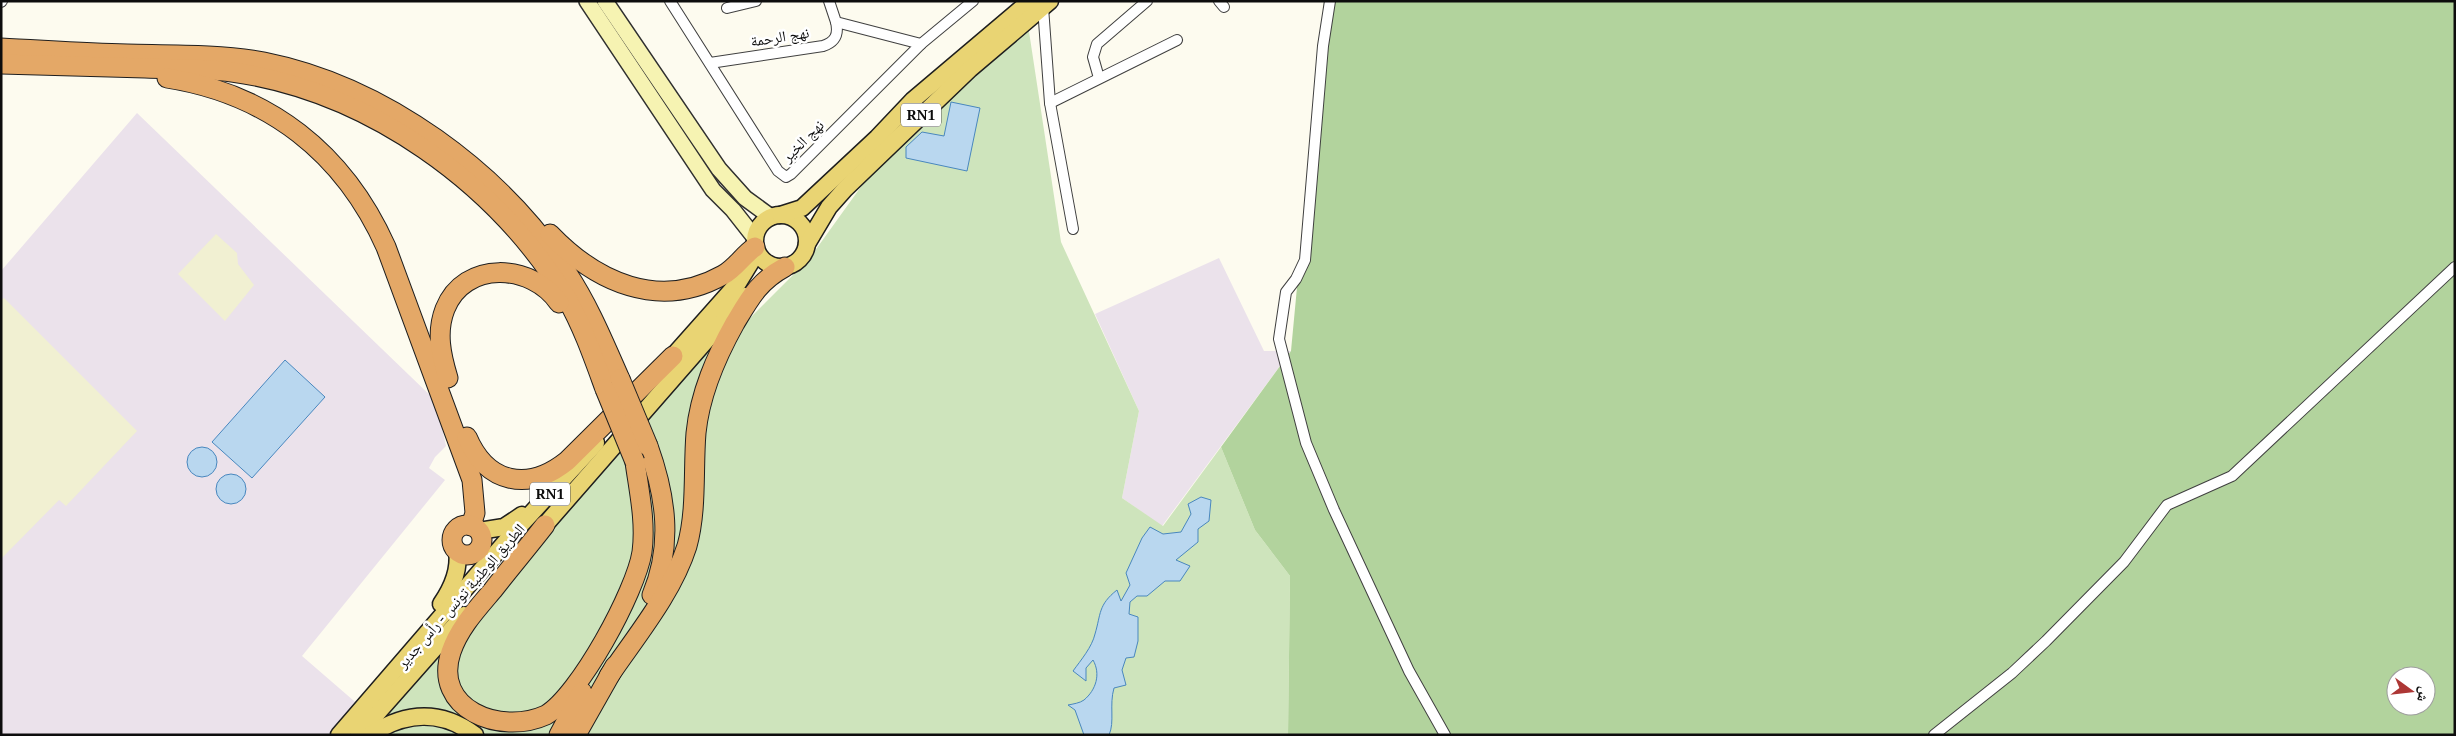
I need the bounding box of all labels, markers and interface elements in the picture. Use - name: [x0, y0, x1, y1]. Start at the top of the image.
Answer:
- street label: نهج الرحمة: [749, 22, 811, 51]
- road number: RN1: [901, 104, 941, 126]
- street label: نهج الخير: [776, 115, 828, 167]
- road number: RN1: [530, 482, 570, 506]
- street label: الطريق الوطنية تونس - رأس جدير: [391, 519, 529, 673]
- north arrow: [2386, 666, 2436, 716]
- text: ش: [2413, 685, 2435, 704]

